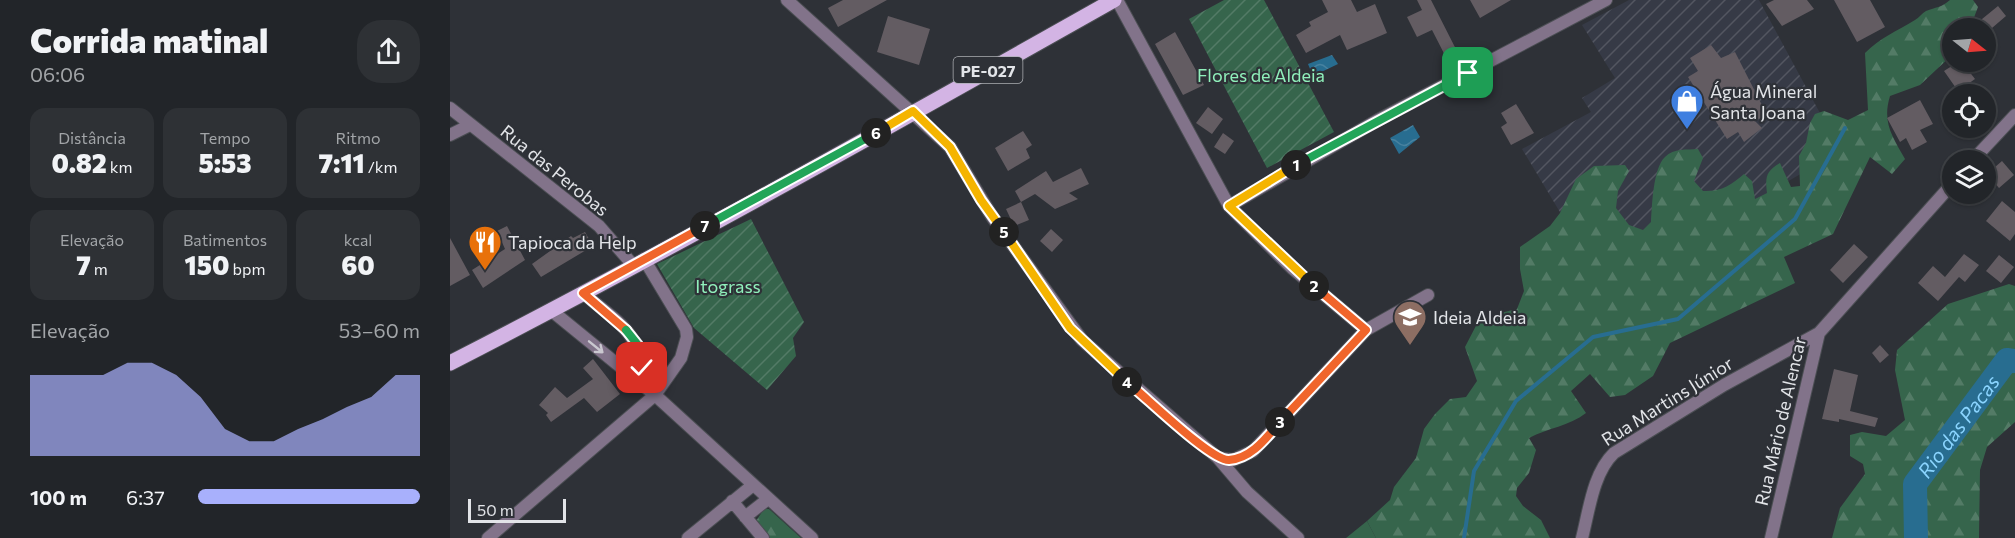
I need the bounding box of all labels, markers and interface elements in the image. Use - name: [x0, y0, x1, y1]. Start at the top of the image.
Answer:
- north arrow: [1942, 18, 1996, 72]
- map controls: [1942, 18, 1996, 204]
- text: Corrida matinal: [30, 19, 268, 60]
- button: share: [357, 20, 420, 83]
- pin: [1442, 47, 1493, 98]
- icon: arrive: [1451, 56, 1484, 89]
- road number: PE-027: [954, 57, 1022, 83]
- text: 06:06: [30, 62, 85, 86]
- park label: Flores de Aldeia: [1197, 64, 1325, 86]
- place label: Água Mineral Santa Joana: [1710, 80, 1817, 123]
- shop icon: Água Mineral Santa Joana: [1669, 83, 1705, 130]
- button: locate: [1942, 84, 1996, 138]
- pin: 6: [861, 118, 891, 148]
- street label: Rua das Perobas: [497, 120, 613, 220]
- text: 6: [871, 123, 881, 142]
- text: Distância: [58, 128, 126, 147]
- text: Tempo: [200, 128, 250, 147]
- text: Ritmo: [336, 128, 380, 147]
- text: 0.82: [52, 147, 107, 178]
- text: 5:53: [198, 147, 252, 178]
- text: 7:11: [319, 147, 365, 178]
- pin: 1: [1281, 150, 1311, 180]
- button: layers: [1942, 150, 1996, 204]
- text: 1: [1292, 155, 1300, 174]
- text: km: [107, 157, 132, 176]
- text: /km: [365, 157, 397, 176]
- pin: 7: [690, 211, 720, 241]
- text: 7: [701, 216, 709, 235]
- pin: 5: [989, 217, 1019, 247]
- text: 5: [999, 222, 1009, 241]
- restaurant icon: Tapioca da Help: [467, 224, 503, 271]
- text: Elevação: [60, 230, 124, 249]
- text: Batimentos: [183, 230, 267, 249]
- text: kcal: [344, 230, 372, 249]
- place label: Tapioca da Help: [508, 231, 637, 253]
- text: 7: [76, 249, 91, 280]
- text: 150: [185, 249, 229, 280]
- text: 60: [341, 249, 375, 280]
- text: m: [91, 259, 108, 278]
- text: bpm: [229, 259, 265, 278]
- pin: 2: [1299, 271, 1329, 301]
- park label: Itograss: [695, 275, 761, 297]
- text: 2: [1309, 276, 1319, 295]
- school or university icon: Ideia Aldeia: [1392, 299, 1428, 346]
- place label: Ideia Aldeia: [1433, 306, 1526, 328]
- text: Elevação: [30, 318, 110, 342]
- text: 53–60 m: [339, 318, 420, 342]
- street label: Rua Mário de Alencar: [1750, 334, 1810, 508]
- one-way arrow: [588, 340, 604, 353]
- pin: [616, 342, 667, 393]
- icon: check: [625, 351, 658, 384]
- street label: Rua Martins Júnior: [1597, 352, 1737, 450]
- pin: 4: [1112, 367, 1142, 397]
- water label: Rio das Pacas: [1912, 370, 2004, 482]
- text: 4: [1122, 372, 1132, 391]
- pin: 3: [1265, 407, 1295, 437]
- text: 3: [1275, 412, 1285, 431]
- text: 100 m: [30, 485, 87, 509]
- text: 6:37: [126, 485, 165, 509]
- scale bar: [468, 496, 566, 524]
- text: 50 m: [477, 500, 514, 519]

